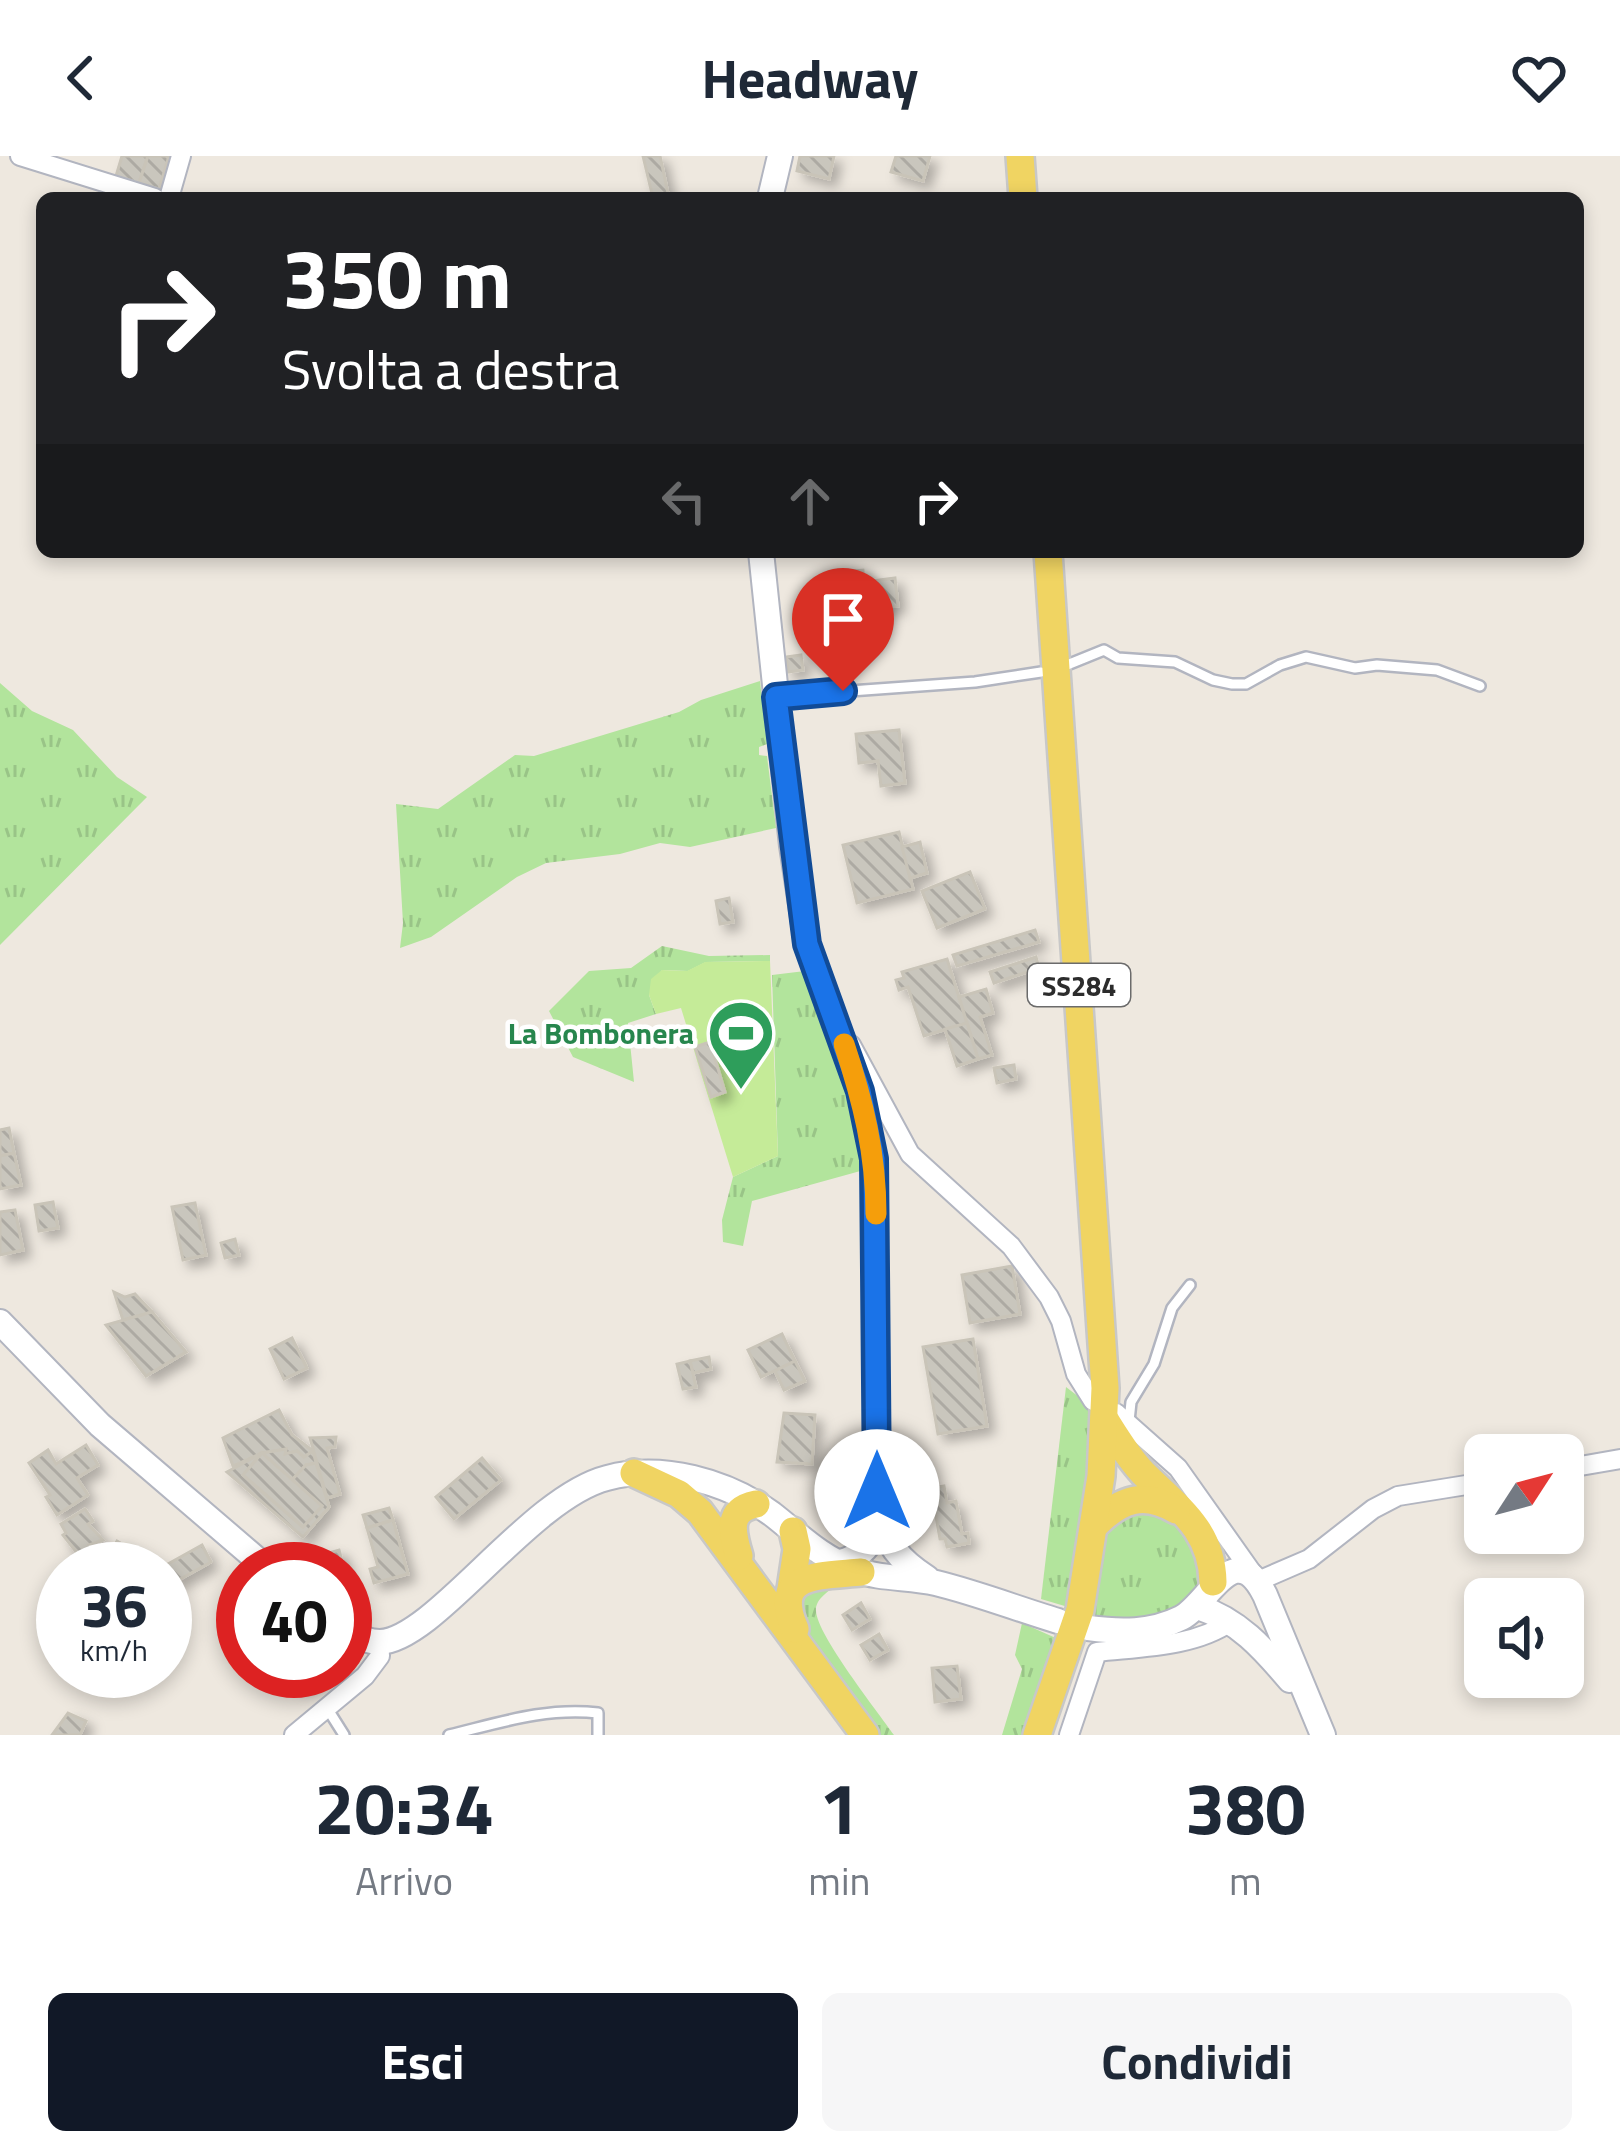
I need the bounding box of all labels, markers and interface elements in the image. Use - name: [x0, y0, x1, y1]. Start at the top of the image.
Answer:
- text: Headway: [702, 37, 918, 119]
- icon: back: [48, 45, 114, 111]
- icon: heart: [1506, 45, 1572, 111]
- text: 350 m: [282, 213, 512, 341]
- icon: right: [84, 240, 240, 396]
- text: Svolta a destra: [282, 328, 620, 410]
- icon: left: [651, 468, 717, 534]
- icon: ahead: [777, 468, 843, 534]
- icon: right: [903, 468, 969, 534]
- pin: [792, 568, 894, 691]
- icon: arrive: [810, 586, 876, 652]
- road number: SS284: [1028, 964, 1130, 1006]
- sports icon: La Bombonera: [706, 998, 776, 1092]
- place label: La Bombonera: [508, 1010, 694, 1056]
- position arrow: [814, 1429, 940, 1555]
- north arrow: [1464, 1434, 1584, 1554]
- map controls: [1464, 1434, 1584, 1698]
- speed limit sign: 40: [216, 1542, 372, 1698]
- text: 36: [80, 1559, 148, 1650]
- button: sound: [1464, 1578, 1584, 1698]
- text: km/h: [80, 1627, 148, 1673]
- text: 20:34: [314, 1752, 494, 1862]
- text: 1: [819, 1752, 860, 1862]
- text: 380: [1185, 1752, 1306, 1862]
- text: Arrivo: [355, 1851, 453, 1910]
- text: min: [808, 1851, 870, 1910]
- text: m: [1229, 1851, 1261, 1910]
- button: Esci: [48, 1993, 798, 2131]
- button: Condividi: [822, 1993, 1572, 2131]

